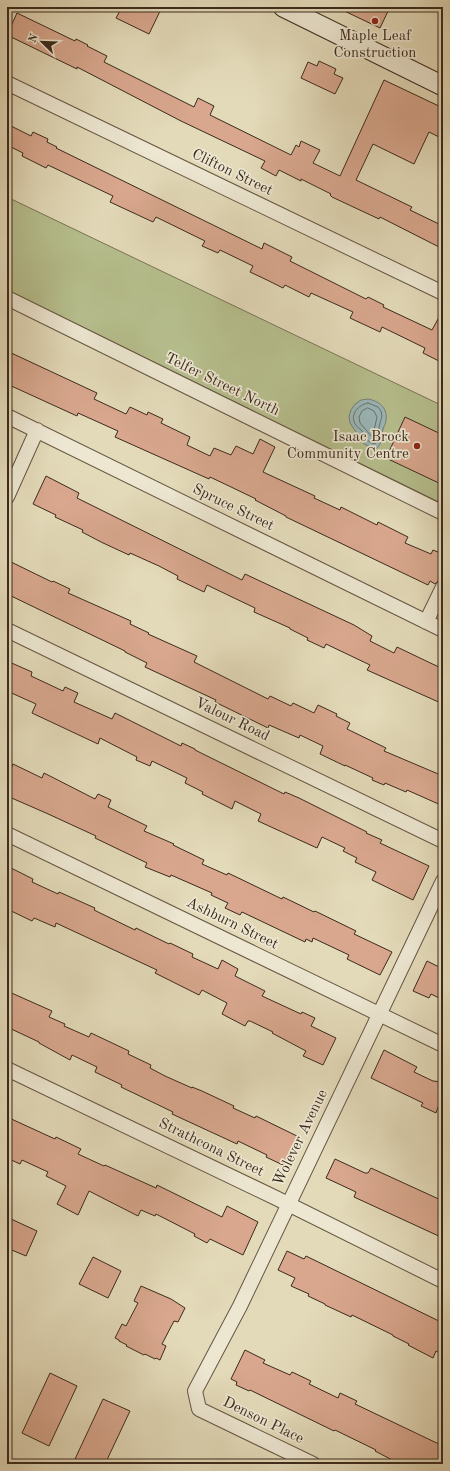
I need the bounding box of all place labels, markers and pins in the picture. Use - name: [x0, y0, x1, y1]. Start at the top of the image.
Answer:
- marker: Maple Leaf Construction: [370, 16, 380, 26]
- place label: Maple Leaf Construction: [334, 29, 416, 61]
- place label: Isaac Brock Community Centre: [287, 430, 409, 462]
- marker: Isaac Brock Community Centre: [412, 441, 422, 451]

